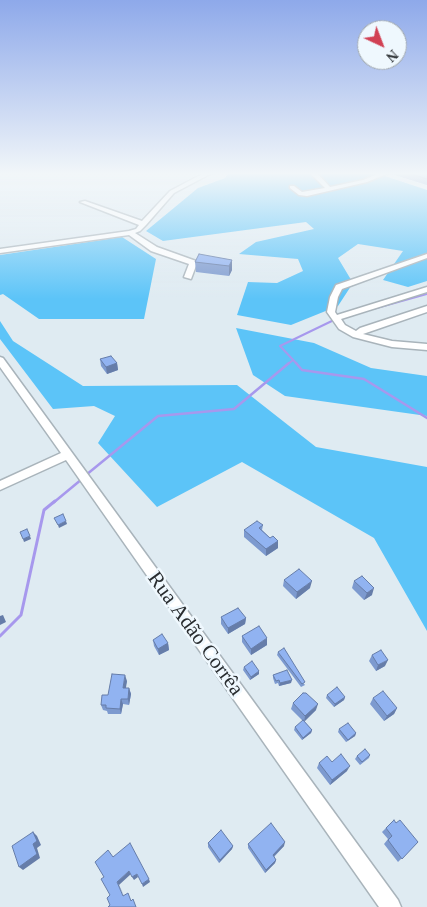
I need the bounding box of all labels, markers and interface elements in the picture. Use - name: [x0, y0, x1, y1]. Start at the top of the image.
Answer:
- north arrow: [357, 20, 407, 70]
- text: N: [383, 47, 401, 65]
- street label: Rua Adão Corrêa: [142, 567, 248, 701]

